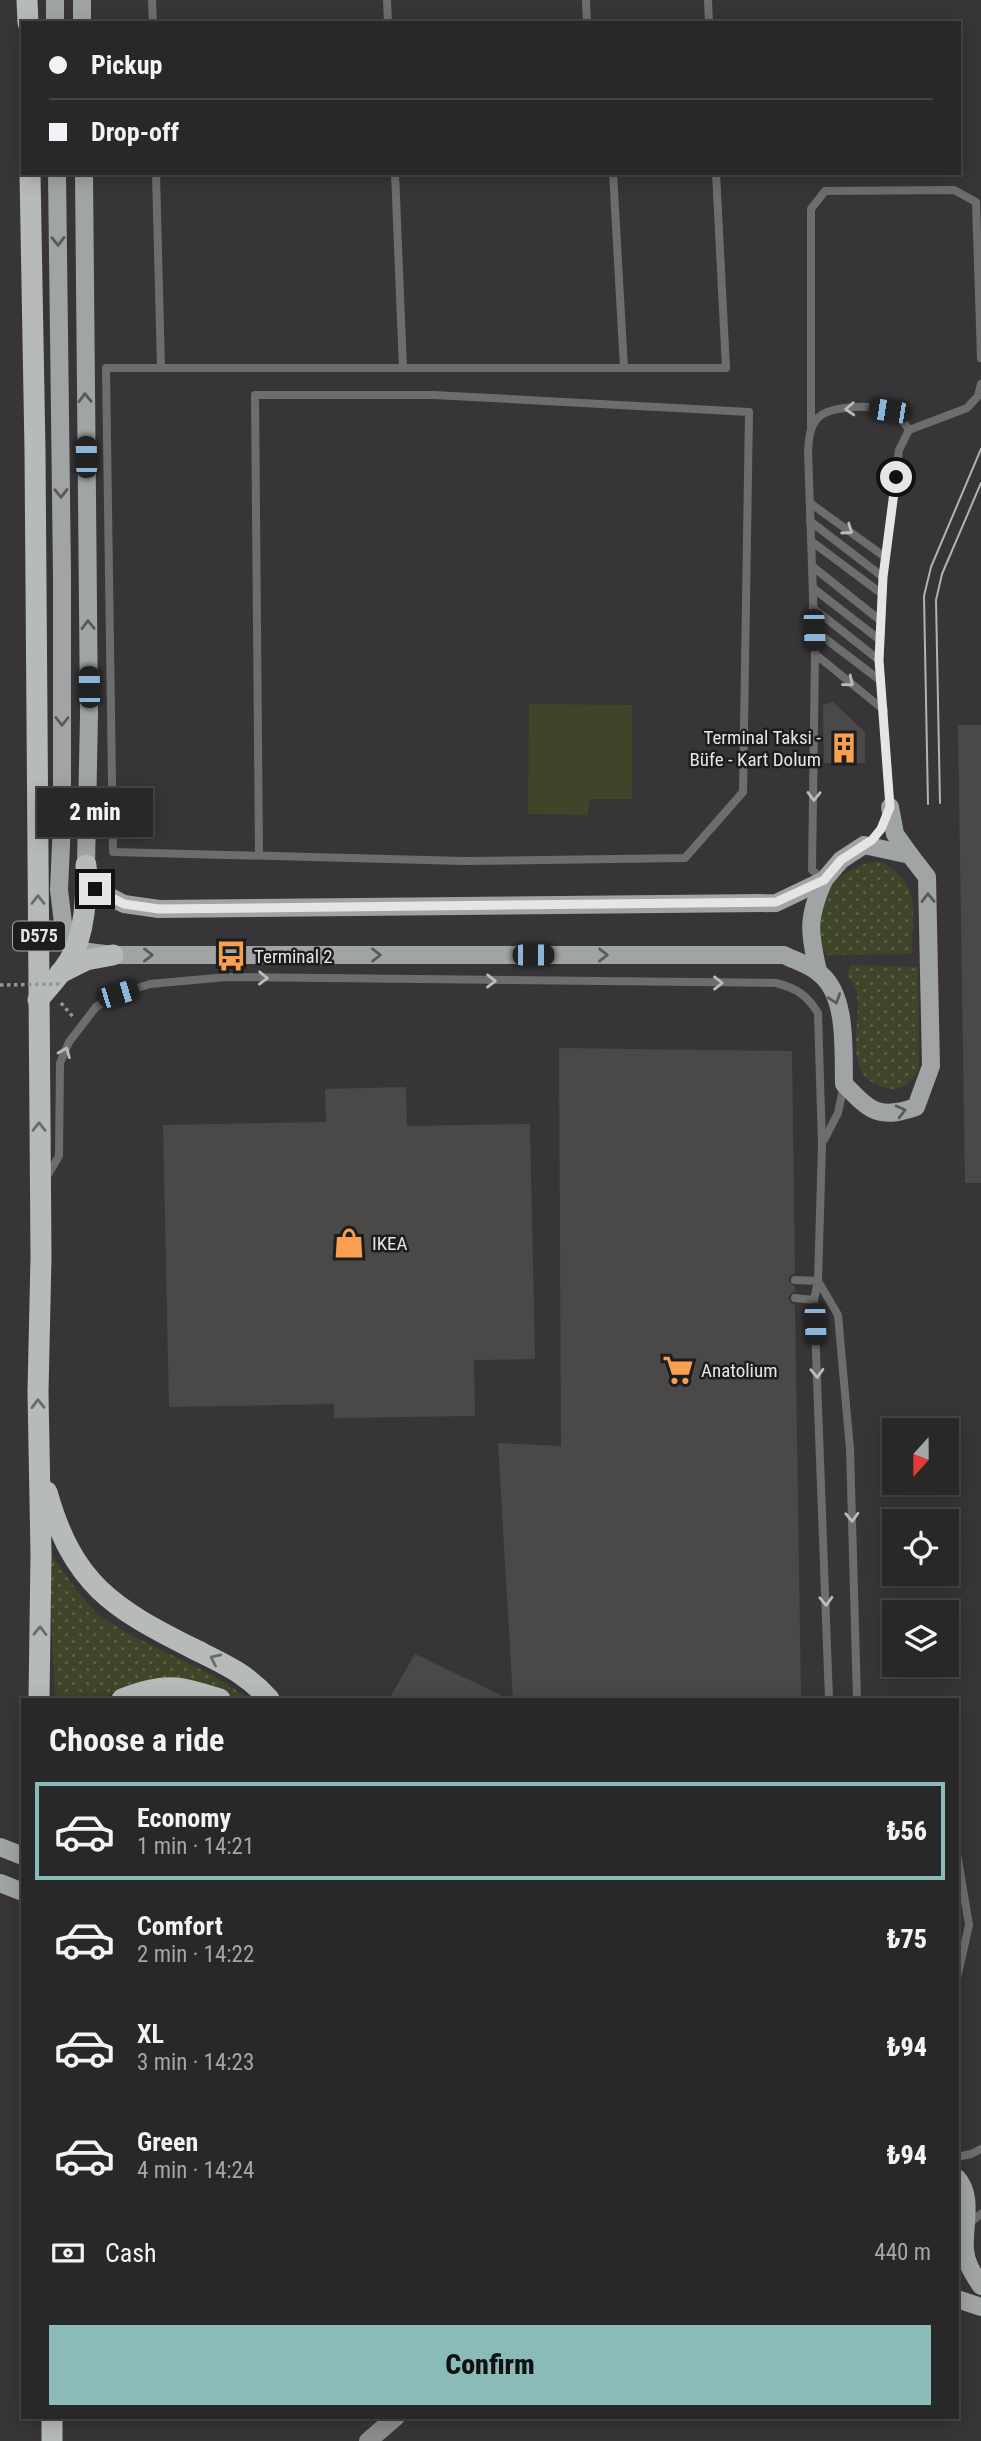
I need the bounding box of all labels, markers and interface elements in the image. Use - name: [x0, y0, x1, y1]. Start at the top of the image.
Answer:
- text: Pickup: [91, 50, 162, 80]
- text: Drop-off: [91, 117, 179, 147]
- one-way arrow: [50, 236, 65, 247]
- one-way arrow: [77, 392, 93, 402]
- car: [867, 397, 912, 425]
- one-way arrow: [844, 401, 855, 416]
- car: [76, 436, 97, 478]
- route start: [880, 461, 912, 493]
- one-way arrow: [54, 488, 69, 499]
- one-way arrow: [840, 522, 853, 534]
- car: [803, 609, 826, 651]
- one-way arrow: [81, 619, 96, 630]
- car: [79, 666, 100, 708]
- one-way arrow: [842, 673, 854, 686]
- one-way arrow: [54, 716, 70, 727]
- place label: Terminal Taksi - Büfe - Kart Dolum: [689, 726, 821, 771]
- building icon: Terminal Taksi - Büfe - Kart Dolum: [827, 731, 861, 765]
- callout: 2 min: [37, 788, 153, 836]
- one-way arrow: [806, 790, 821, 801]
- text: 2 min: [69, 799, 121, 826]
- route end: [79, 873, 111, 905]
- one-way arrow: [920, 892, 936, 902]
- one-way arrow: [31, 894, 46, 905]
- road number: D575: [13, 922, 65, 951]
- bus stop icon: Terminal 2: [214, 939, 248, 973]
- place label: Terminal 2: [254, 945, 333, 968]
- car: [513, 945, 555, 966]
- one-way arrow: [144, 947, 154, 963]
- one-way arrow: [371, 947, 382, 963]
- one-way arrow: [599, 947, 609, 963]
- one-way arrow: [258, 970, 269, 986]
- one-way arrow: [485, 973, 496, 988]
- one-way arrow: [713, 975, 724, 991]
- car: [95, 978, 142, 1010]
- one-way arrow: [827, 993, 841, 1005]
- one-way arrow: [56, 1047, 70, 1059]
- one-way arrow: [895, 1104, 907, 1119]
- one-way arrow: [32, 1121, 47, 1132]
- shop icon: IKEA: [332, 1226, 366, 1260]
- place label: IKEA: [372, 1232, 408, 1255]
- car: [804, 1303, 827, 1345]
- supermarket icon: Anatolium: [661, 1353, 695, 1387]
- place label: Anatolium: [701, 1359, 777, 1382]
- one-way arrow: [809, 1368, 824, 1379]
- one-way arrow: [31, 1398, 46, 1409]
- north arrow: [882, 1418, 959, 1494]
- map controls: [882, 1418, 959, 1677]
- button: locate: [882, 1509, 959, 1586]
- one-way arrow: [845, 1512, 860, 1523]
- one-way arrow: [819, 1595, 834, 1606]
- button: layers: [882, 1600, 959, 1677]
- one-way arrow: [32, 1625, 47, 1636]
- one-way arrow: [210, 1653, 222, 1667]
- text: Choose a ride: [49, 1721, 224, 1759]
- icon: car: [53, 1800, 116, 1863]
- text: Economy: [137, 1803, 231, 1833]
- text: ₺56: [886, 1816, 927, 1846]
- text: 1 min · 14:21: [137, 1833, 254, 1860]
- icon: car: [53, 1908, 116, 1971]
- text: Comfort: [137, 1911, 223, 1941]
- text: ₺75: [886, 1924, 927, 1954]
- text: 2 min · 14:22: [137, 1941, 254, 1968]
- icon: car: [53, 2016, 116, 2079]
- text: XL: [137, 2019, 164, 2049]
- text: ₺94: [886, 2032, 927, 2062]
- text: 3 min · 14:23: [137, 2049, 254, 2076]
- icon: car: [53, 2124, 116, 2187]
- text: Green: [137, 2127, 198, 2157]
- text: ₺94: [886, 2140, 927, 2170]
- text: 4 min · 14:24: [137, 2157, 254, 2184]
- icon: cash: [49, 2234, 87, 2272]
- text: Cash: [105, 2238, 157, 2268]
- text: 440 m: [874, 2239, 931, 2266]
- button: Confirm: [49, 2325, 931, 2405]

